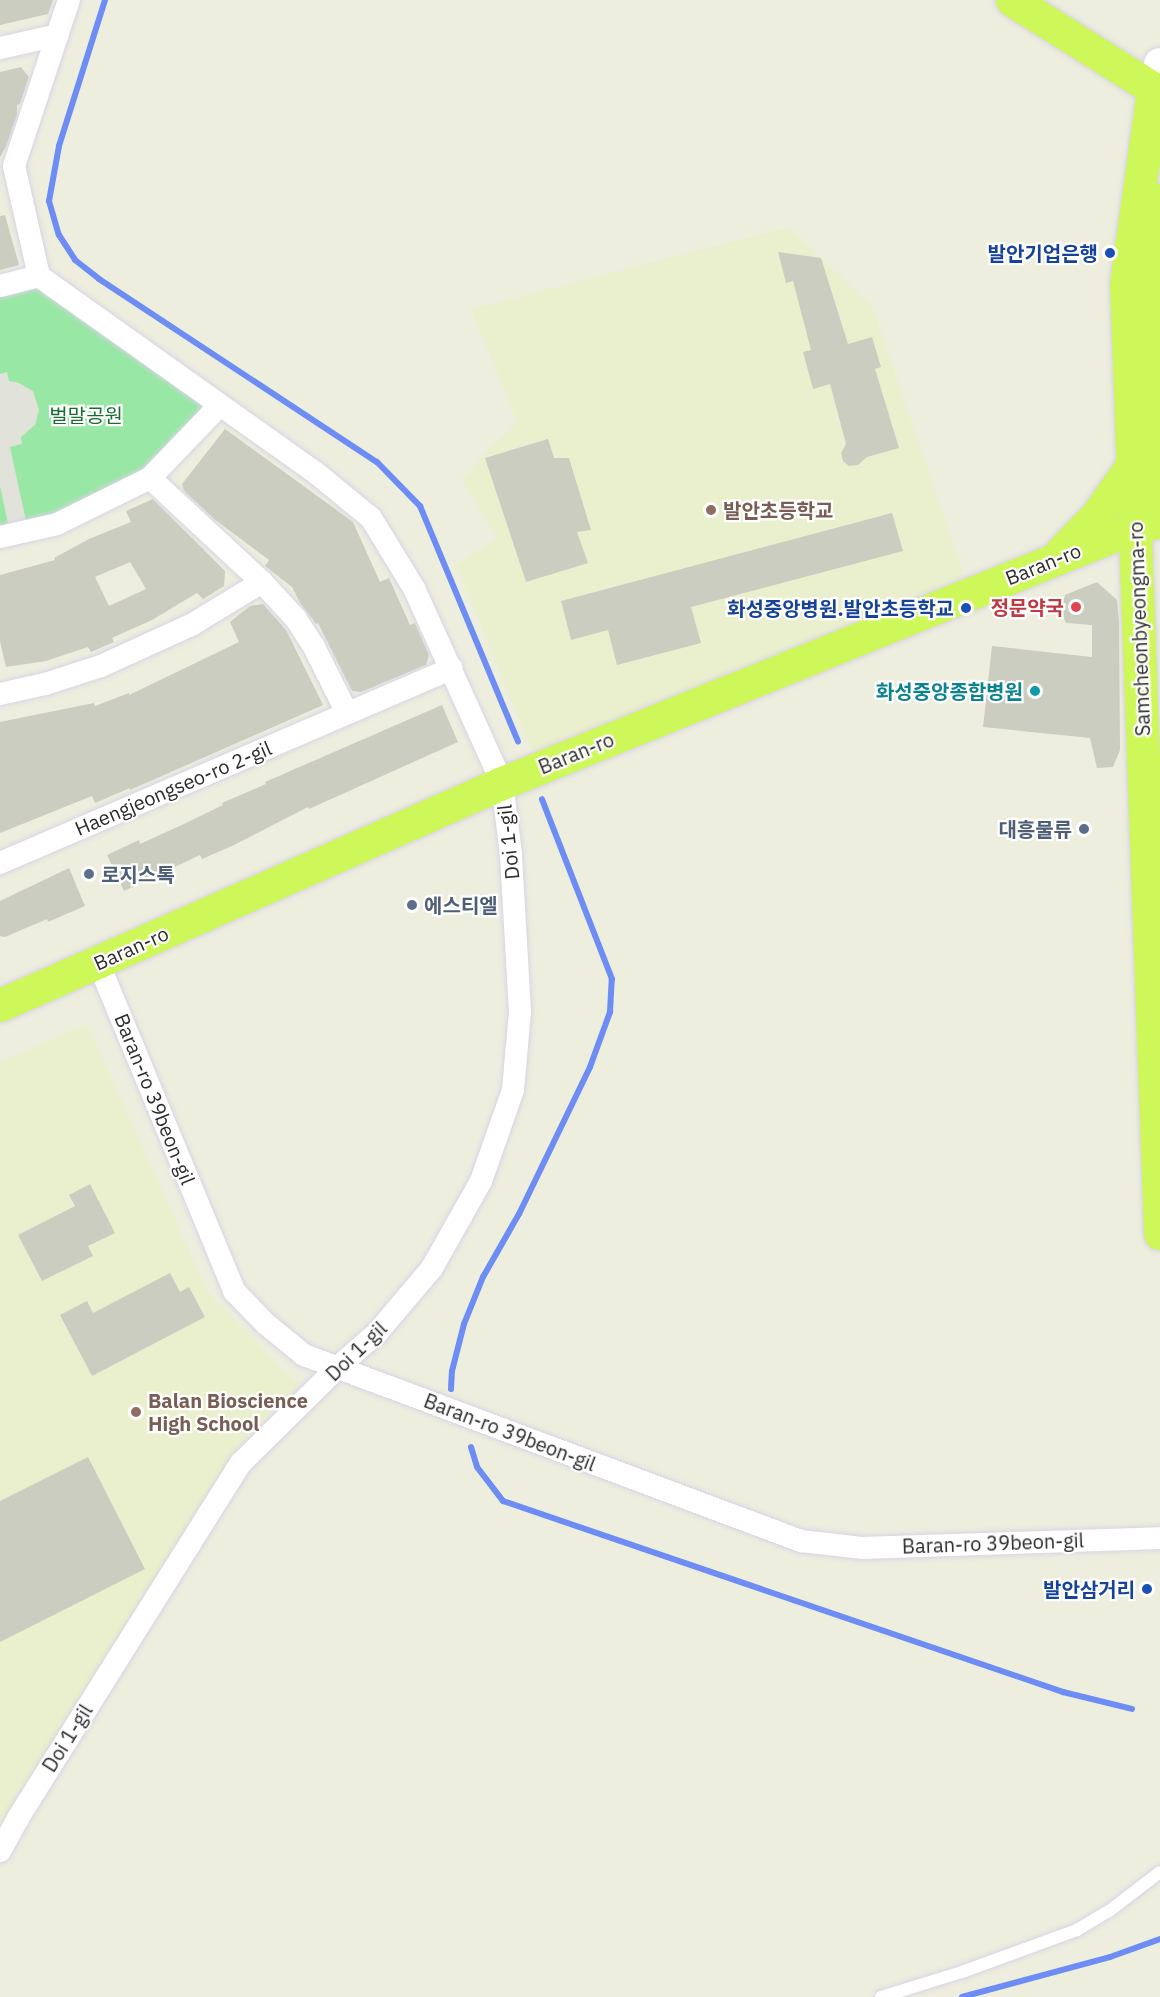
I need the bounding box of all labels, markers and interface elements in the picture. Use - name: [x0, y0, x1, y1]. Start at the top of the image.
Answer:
- place label: 발안기업은행: [988, 241, 1098, 265]
- marker: 발안기업은행: [1103, 246, 1117, 260]
- park label: 벌말공원: [49, 403, 123, 427]
- place label: 발안초등학교: [723, 498, 833, 522]
- marker: 발안초등학교: [704, 503, 718, 517]
- street label: Samcheonbyeongma-ro: [1123, 521, 1155, 737]
- street label: Baran-ro: [1002, 538, 1084, 590]
- place label: 정문약국: [990, 595, 1064, 619]
- place label: 화성중앙병원.발안초등학교: [727, 596, 954, 620]
- marker: 정문약국: [1069, 600, 1083, 614]
- marker: 화성중앙병원.발안초등학교: [959, 601, 973, 615]
- place label: 화성중앙종합병원: [876, 679, 1023, 703]
- marker: 화성중앙종합병원: [1028, 684, 1042, 698]
- street label: Baran-ro: [535, 727, 617, 779]
- street label: Haengjeongseo-ro 2-gil: [71, 736, 275, 840]
- street label: Doi 1-gil: [492, 803, 524, 881]
- place label: 대흥물류: [998, 817, 1072, 841]
- marker: 대흥물류: [1077, 822, 1091, 836]
- place label: 로지스톡: [101, 862, 175, 886]
- marker: 로지스톡: [82, 867, 96, 881]
- place label: 에스티엘: [424, 893, 498, 917]
- marker: 에스티엘: [405, 898, 419, 912]
- street label: Baran-ro: [90, 921, 172, 975]
- street label: Baran-ro 39beon-gil: [110, 1010, 200, 1188]
- street label: Doi 1-gil: [321, 1316, 391, 1386]
- place label: Balan Bioscience High School: [148, 1388, 308, 1435]
- street label: Baran-ro 39beon-gil: [421, 1388, 599, 1476]
- marker: Balan Bioscience High School: [129, 1405, 143, 1419]
- street label: Baran-ro 39beon-gil: [901, 1528, 1085, 1558]
- place label: 발안삼거리: [1043, 1577, 1135, 1601]
- marker: 발안삼거리: [1140, 1582, 1154, 1596]
- street label: Doi 1-gil: [37, 1700, 97, 1776]

